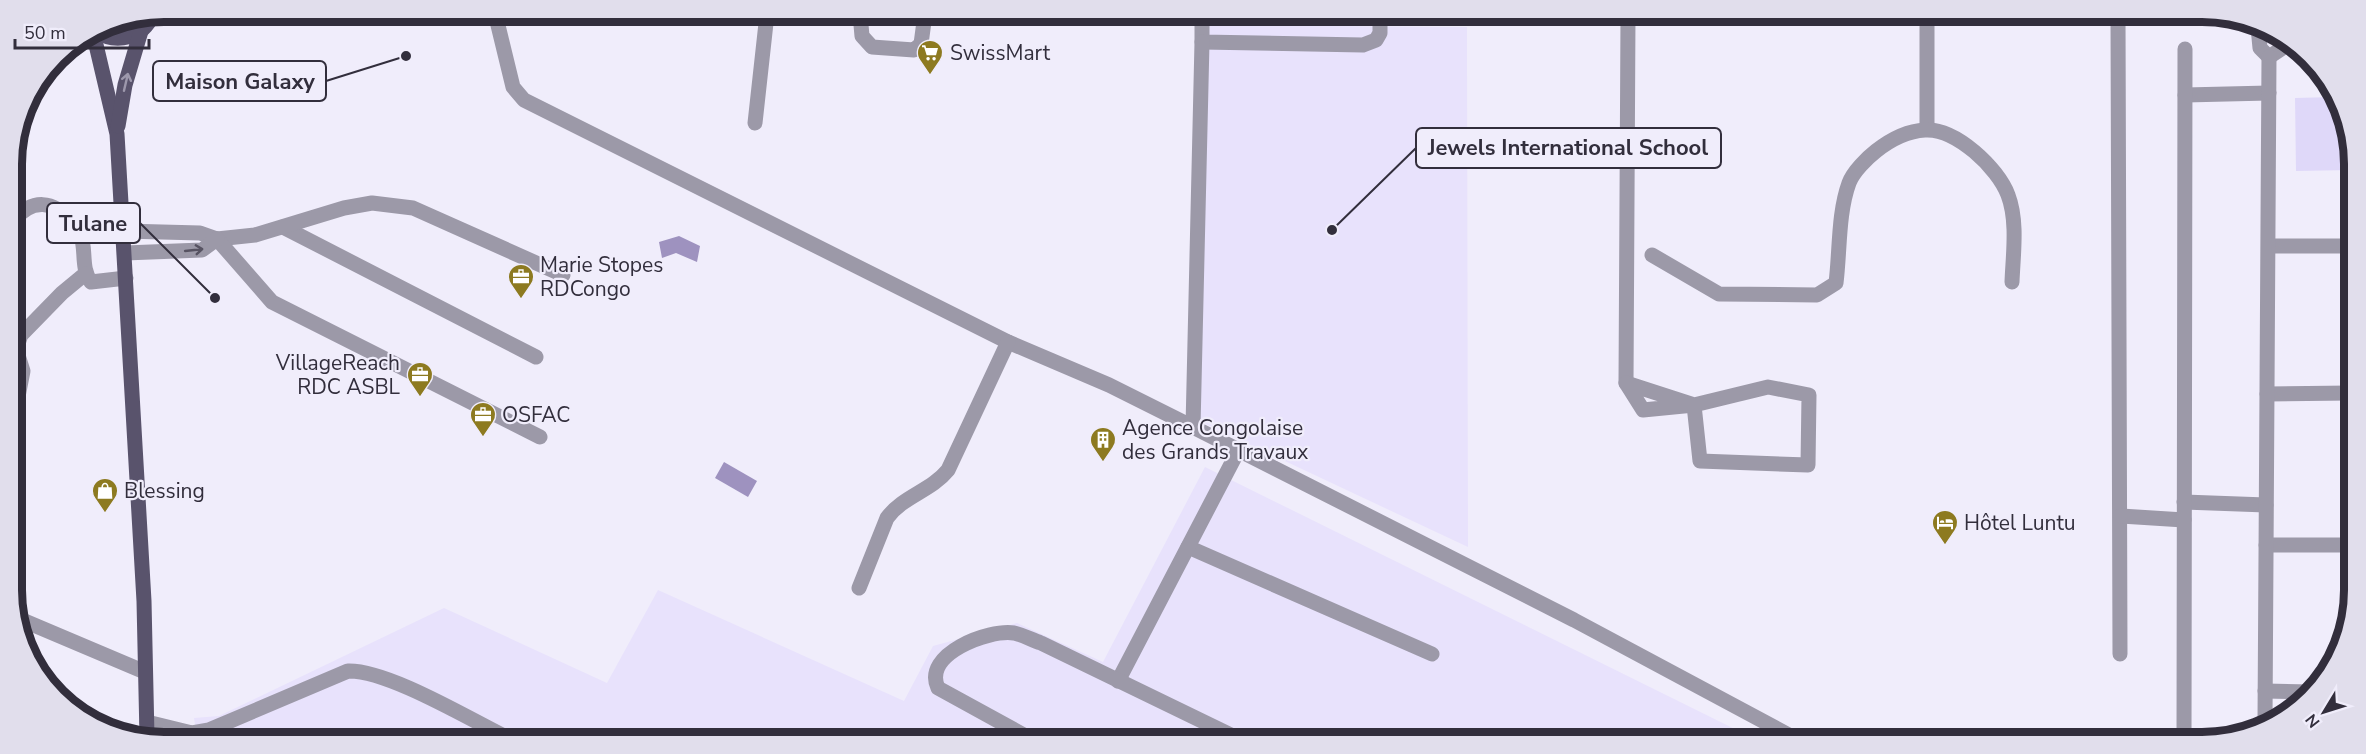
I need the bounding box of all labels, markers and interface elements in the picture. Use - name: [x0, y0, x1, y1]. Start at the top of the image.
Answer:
- scale bar: [15, 12, 148, 50]
- text: 50 m: [24, 21, 66, 45]
- supermarket icon: SwissMart: [915, 38, 945, 76]
- place label: SwissMart: [950, 39, 1051, 67]
- callout: Maison Galaxy: [153, 61, 326, 101]
- text: Maison Galaxy: [165, 67, 315, 97]
- one-way arrow: [121, 73, 133, 92]
- callout: Jewels International School: [1416, 128, 1721, 168]
- text: Jewels International School: [1427, 133, 1708, 163]
- callout: Tulane: [47, 203, 140, 243]
- text: Tulane: [59, 209, 127, 239]
- one-way arrow: [184, 244, 203, 255]
- place label: Marie Stopes RDCongo: [540, 251, 663, 303]
- office icon: Marie Stopes RDCongo: [506, 262, 536, 300]
- place label: VillageReach RDC ASBL: [275, 349, 401, 401]
- office icon: VillageReach RDC ASBL: [405, 360, 435, 398]
- office icon: OSFAC: [468, 400, 498, 438]
- place label: OSFAC: [502, 401, 571, 429]
- place label: Agence Congolaise des Grands Travaux: [1122, 414, 1308, 466]
- building icon: Agence Congolaise des Grands Travaux: [1088, 425, 1118, 463]
- shop icon: Blessing: [90, 476, 120, 514]
- place label: Blessing: [124, 477, 205, 505]
- hotel icon: Hôtel Luntu: [1930, 508, 1960, 546]
- place label: Hôtel Luntu: [1964, 509, 2076, 537]
- north arrow: [2294, 682, 2354, 742]
- text: N: [2301, 709, 2325, 732]

